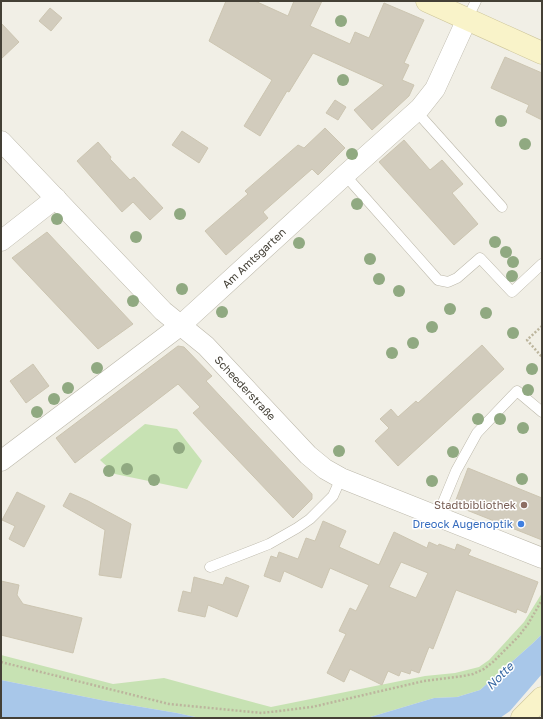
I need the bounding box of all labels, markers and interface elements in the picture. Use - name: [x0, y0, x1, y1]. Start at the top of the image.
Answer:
- street label: Am Amtsgarten: [219, 225, 288, 290]
- street label: Scheederstraße: [212, 353, 279, 423]
- place label: Stadtbibliothek: [434, 498, 516, 511]
- marker: Stadtbibliothek: [519, 500, 529, 510]
- place label: Dreock Augenoptik: [413, 517, 513, 530]
- marker: Dreock Augenoptik: [516, 519, 526, 529]
- water label: Notte: [483, 658, 517, 693]

